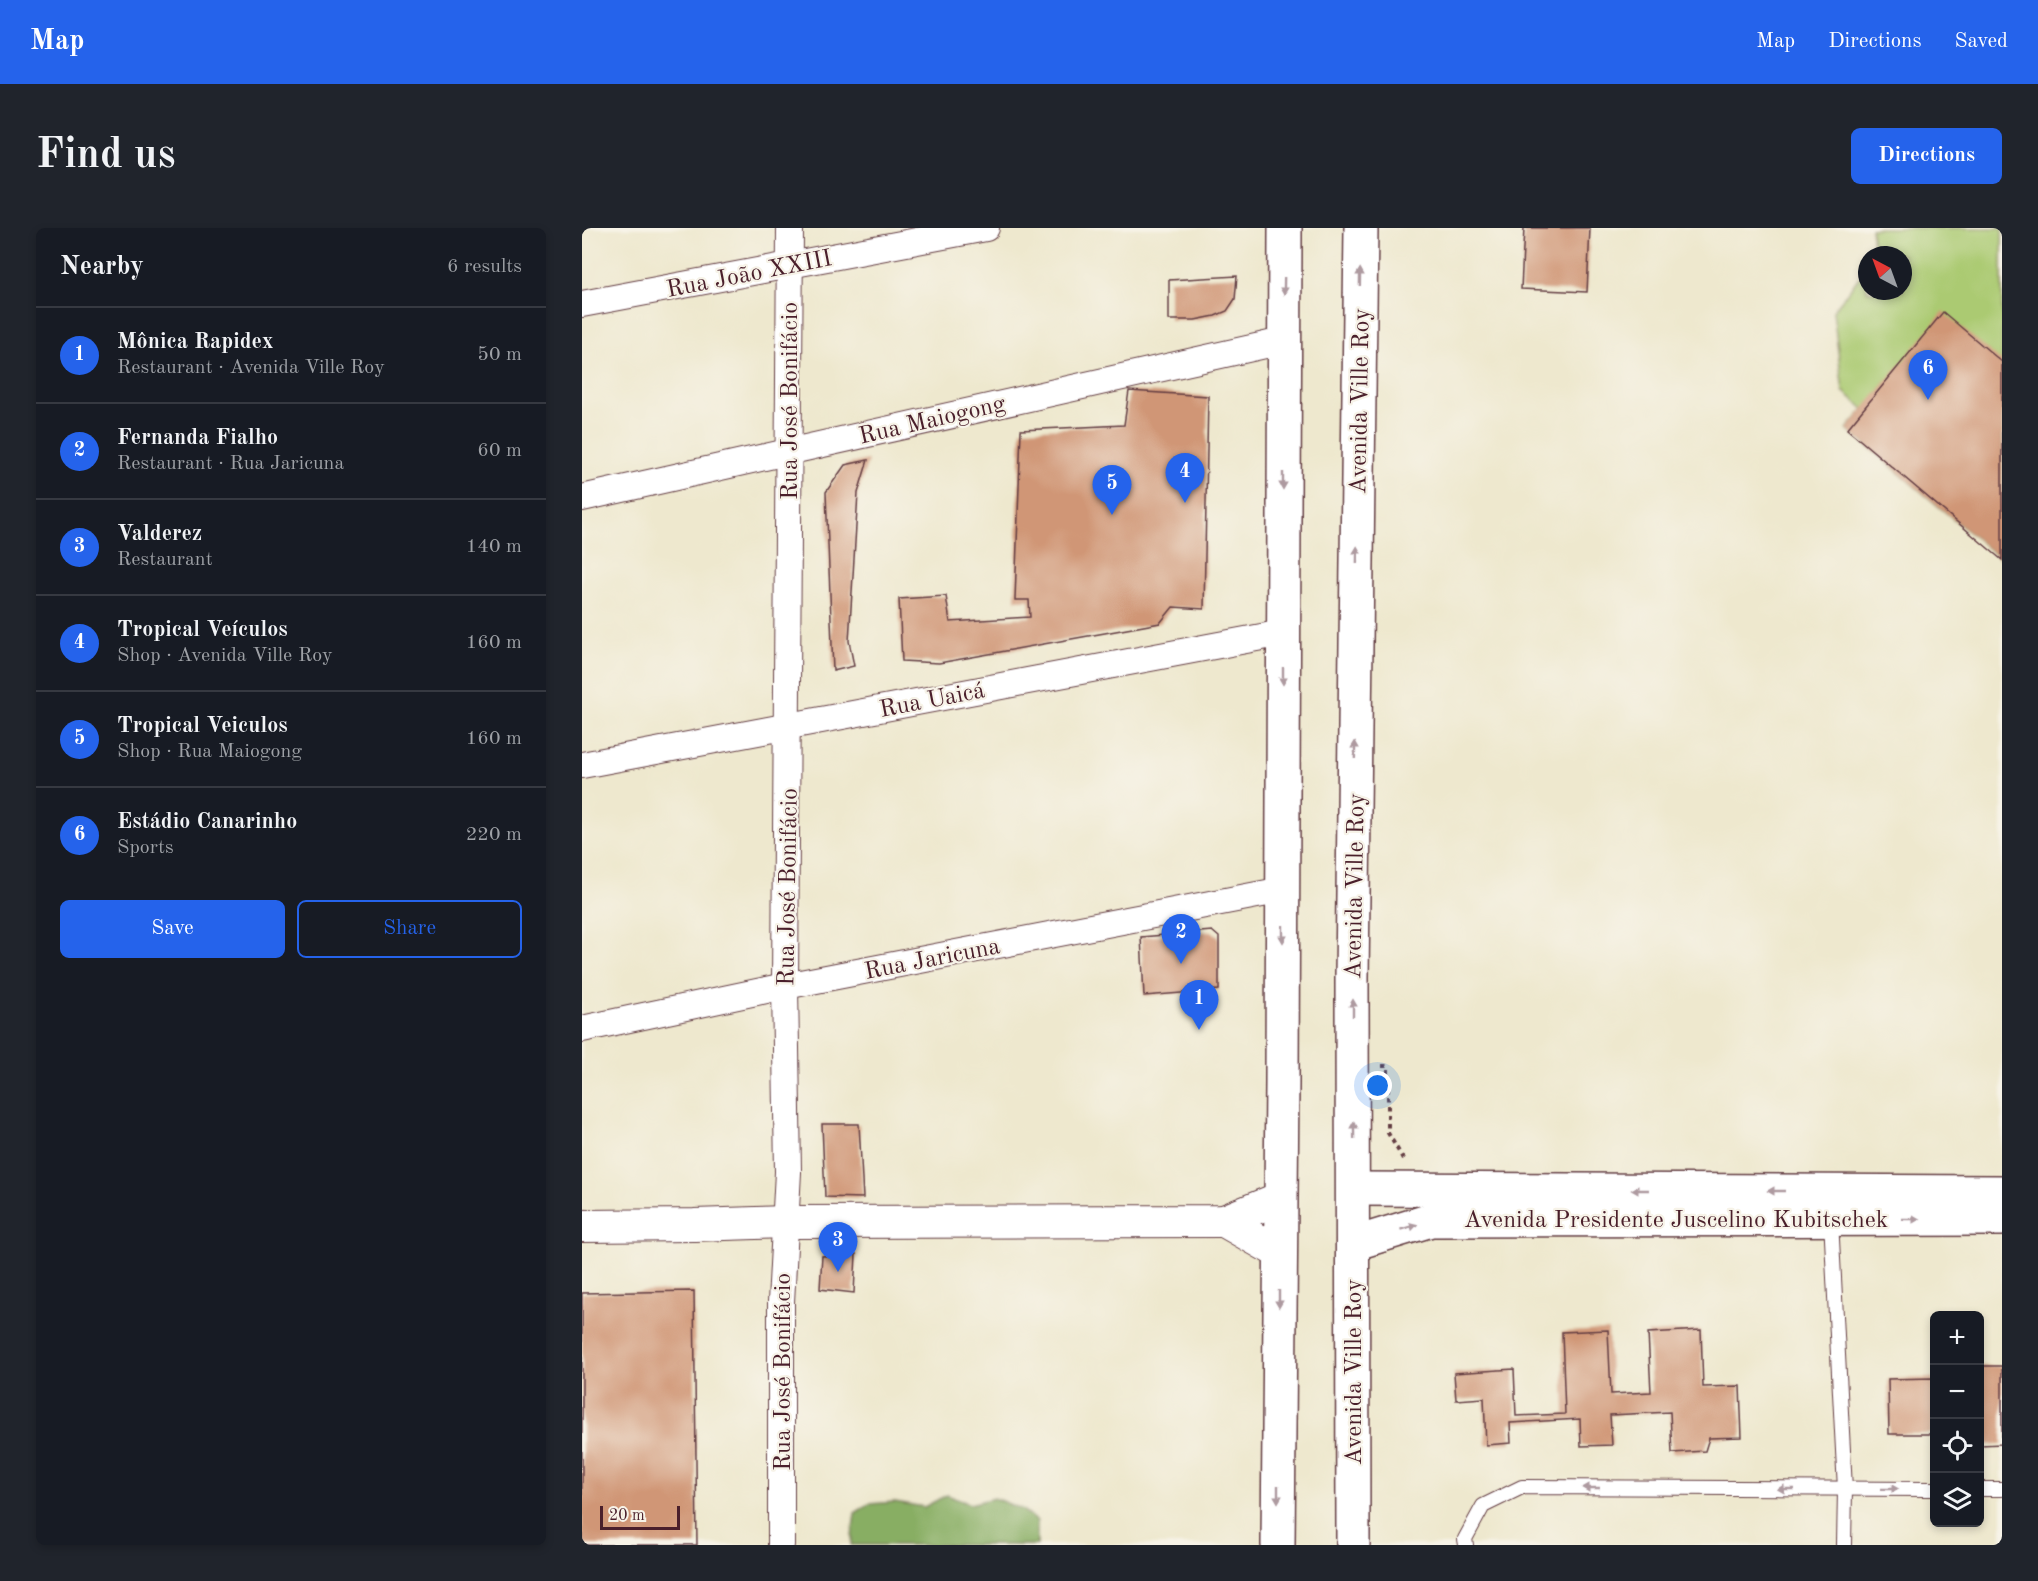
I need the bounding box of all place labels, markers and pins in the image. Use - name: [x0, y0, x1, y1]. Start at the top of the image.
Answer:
- pin: 6: [1908, 350, 1948, 400]
- pin: 4: [1166, 454, 1204, 503]
- pin: 5: [1092, 466, 1132, 515]
- pin: 2: [1162, 914, 1200, 964]
- pin: 1: [1180, 980, 1218, 1030]
- pin: 3: [818, 1222, 858, 1272]

